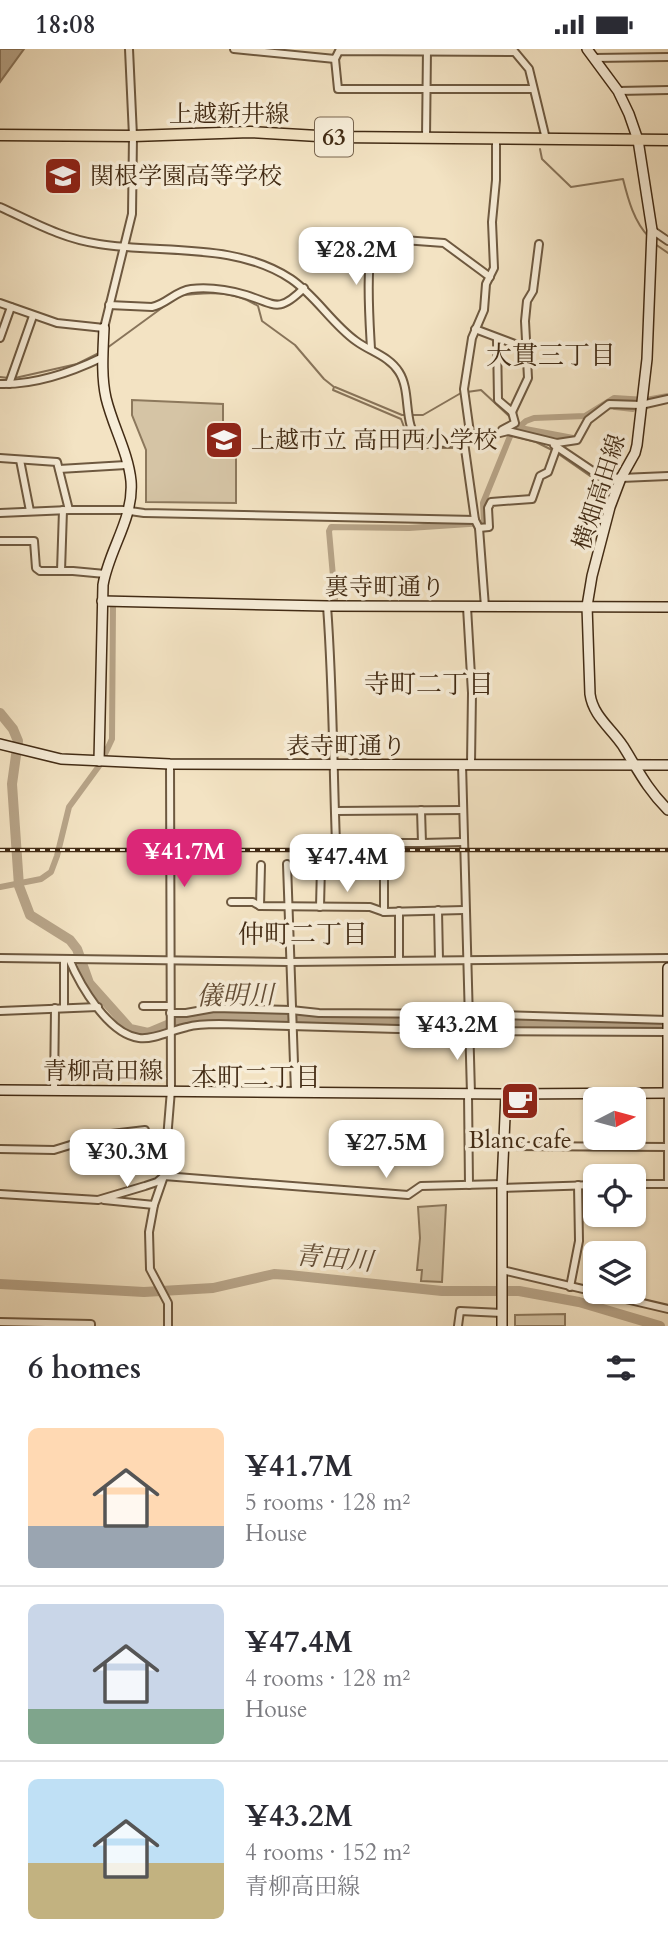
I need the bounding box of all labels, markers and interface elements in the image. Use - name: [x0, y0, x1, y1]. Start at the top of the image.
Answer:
- text: 18:08: [35, 7, 96, 42]
- street label: 上越新井線: [169, 98, 289, 131]
- road number: 63: [315, 117, 353, 157]
- school or university icon: 関根学園高等学校: [42, 155, 84, 197]
- place label: 関根学園高等学校: [90, 160, 282, 193]
- pin: ¥28.2M: [299, 227, 413, 287]
- text: ¥28.2M: [315, 234, 397, 265]
- district label: 大貫三丁目: [486, 338, 616, 373]
- school or university icon: 上越市立 高田西小学校: [203, 419, 245, 461]
- place label: 上越市立 高田西小学校: [251, 424, 497, 457]
- street label: 横畑高田線: [565, 430, 634, 554]
- street label: 裏寺町通り: [325, 571, 445, 604]
- district label: 寺町二丁目: [364, 667, 494, 702]
- street label: 表寺町通り: [286, 730, 406, 763]
- pin: ¥41.7M: [127, 829, 241, 889]
- pin: ¥47.4M: [290, 835, 404, 894]
- text: ¥41.7M: [143, 836, 225, 867]
- text: ¥47.4M: [306, 841, 388, 872]
- district label: 仲町二丁目: [238, 917, 368, 952]
- water label: 儀明川: [196, 977, 277, 1014]
- pin: ¥43.2M: [400, 1003, 514, 1062]
- text: ¥43.2M: [416, 1009, 498, 1040]
- street label: 青柳高田線: [43, 1055, 163, 1088]
- district label: 本町二丁目: [191, 1060, 321, 1095]
- cafe icon: Blanc cafe: [499, 1080, 541, 1122]
- north arrow: [583, 1087, 646, 1150]
- map controls: [583, 1087, 646, 1304]
- pin: ¥27.5M: [329, 1121, 443, 1180]
- place label: Blanc cafe: [468, 1124, 572, 1157]
- text: ¥27.5M: [345, 1127, 427, 1158]
- pin: ¥30.3M: [70, 1129, 184, 1189]
- text: ¥30.3M: [86, 1136, 168, 1167]
- button: locate: [583, 1164, 646, 1227]
- water label: 青田川: [294, 1238, 377, 1280]
- button: layers: [583, 1241, 646, 1304]
- text: 6 homes: [28, 1348, 141, 1389]
- icon: filters: [602, 1349, 640, 1387]
- text: ¥41.7M: [245, 1446, 353, 1487]
- icon: home: [84, 1456, 168, 1540]
- text: 5 rooms · 128 m²: [245, 1487, 410, 1518]
- text: House: [245, 1518, 307, 1549]
- text: ¥47.4M: [245, 1622, 353, 1663]
- icon: home: [84, 1632, 168, 1716]
- text: 4 rooms · 128 m²: [245, 1663, 410, 1694]
- text: House: [245, 1694, 307, 1725]
- text: ¥43.2M: [245, 1796, 353, 1837]
- icon: home: [84, 1807, 168, 1891]
- text: 4 rooms · 152 m²: [245, 1837, 410, 1868]
- text: 青柳高田線: [245, 1871, 360, 1902]

